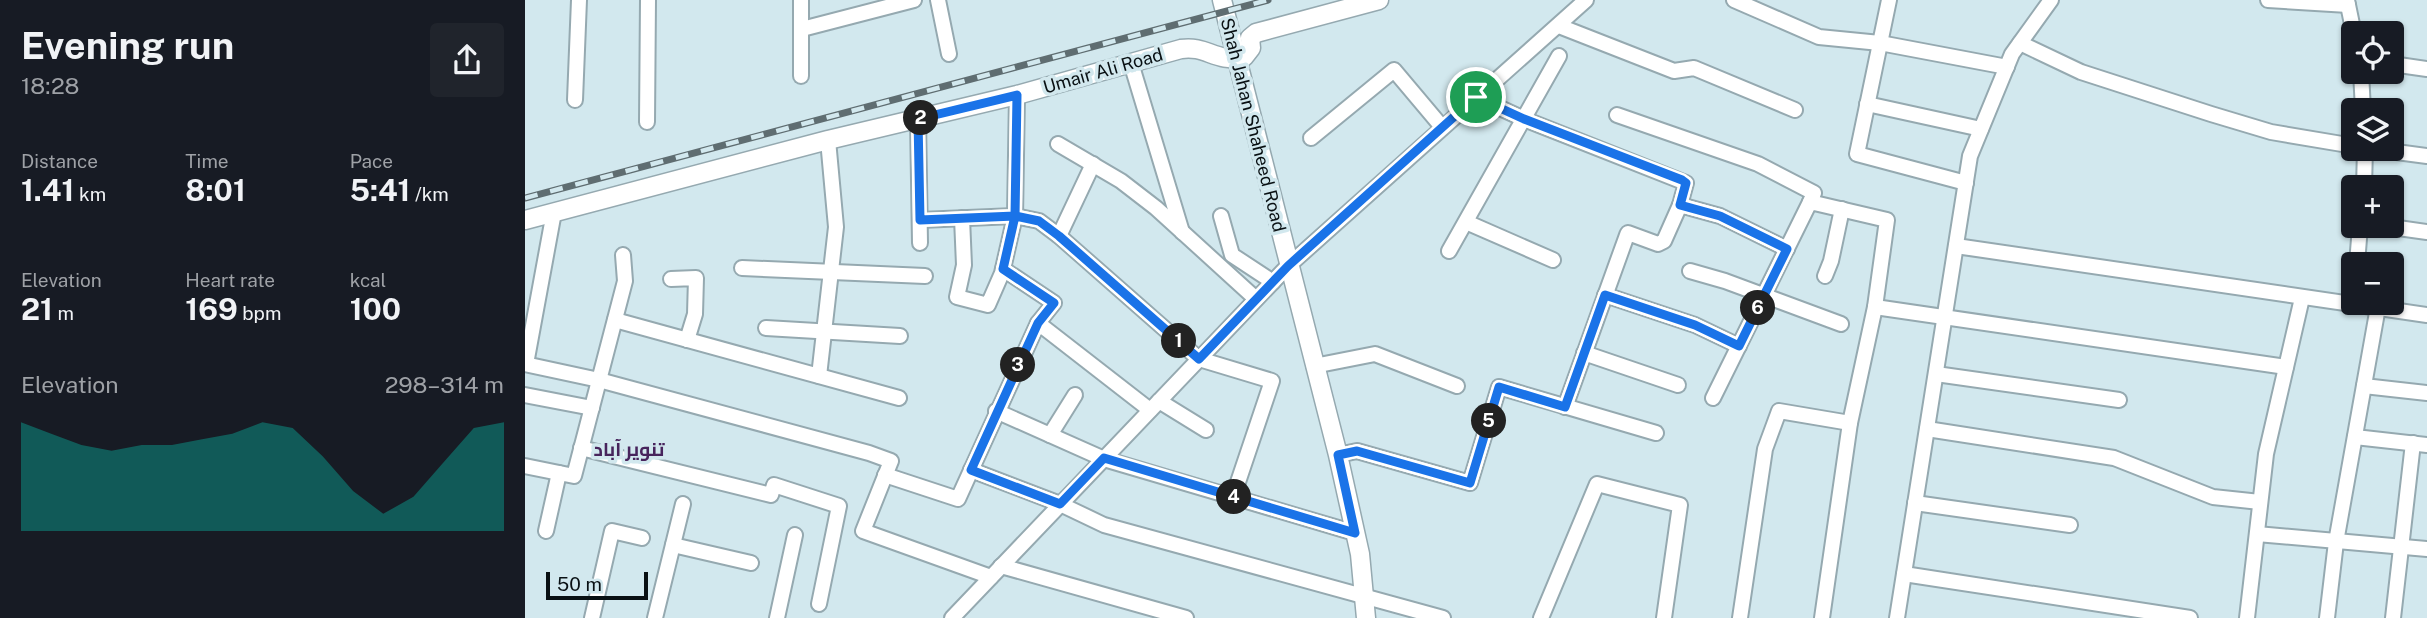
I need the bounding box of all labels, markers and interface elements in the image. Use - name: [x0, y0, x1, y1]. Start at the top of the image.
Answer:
- street label: Shah Jahan Shaheed Road: [1217, 16, 1290, 234]
- map controls: [2341, 21, 2404, 315]
- button: locate: [2341, 21, 2404, 84]
- text: Evening run: [21, 23, 234, 68]
- button: share: [430, 23, 504, 97]
- street label: Umair Ali Road: [1041, 43, 1165, 98]
- pin: [1446, 67, 1506, 127]
- text: 18:28: [21, 72, 80, 99]
- icon: arrive: [1457, 78, 1495, 116]
- button: layers: [2341, 98, 2404, 161]
- pin: 2: [903, 100, 939, 136]
- text: 2: [914, 106, 927, 128]
- text: Distance: [21, 150, 98, 172]
- text: Time: [185, 150, 229, 172]
- text: Pace: [350, 150, 393, 172]
- text: 1.41: [21, 172, 74, 208]
- text: 8:01: [185, 172, 246, 208]
- text: 5:41: [350, 172, 410, 208]
- button: +: [2341, 175, 2404, 238]
- text: km: [74, 183, 106, 205]
- text: /km: [410, 183, 449, 205]
- button: −: [2341, 252, 2404, 315]
- text: Elevation: [21, 269, 102, 291]
- text: Heart rate: [185, 269, 275, 291]
- text: kcal: [350, 269, 386, 291]
- pin: 6: [1741, 290, 1775, 326]
- text: 21: [21, 291, 53, 327]
- text: 169: [185, 291, 238, 327]
- text: 100: [350, 291, 401, 327]
- text: 6: [1751, 296, 1764, 318]
- text: m: [53, 302, 74, 324]
- text: bpm: [238, 302, 281, 324]
- pin: 1: [1161, 324, 1197, 358]
- text: 1: [1174, 329, 1183, 351]
- pin: 3: [1001, 348, 1035, 382]
- text: 3: [1011, 353, 1024, 375]
- text: Elevation: [21, 371, 119, 398]
- text: 298–314 m: [385, 371, 504, 398]
- pin: 5: [1471, 404, 1507, 438]
- text: 5: [1482, 409, 1495, 431]
- district label: تنویر آباد: [593, 438, 666, 461]
- pin: 4: [1217, 480, 1251, 514]
- text: 4: [1227, 485, 1240, 507]
- scale bar: [546, 569, 647, 601]
- text: 50 m: [557, 573, 602, 595]

